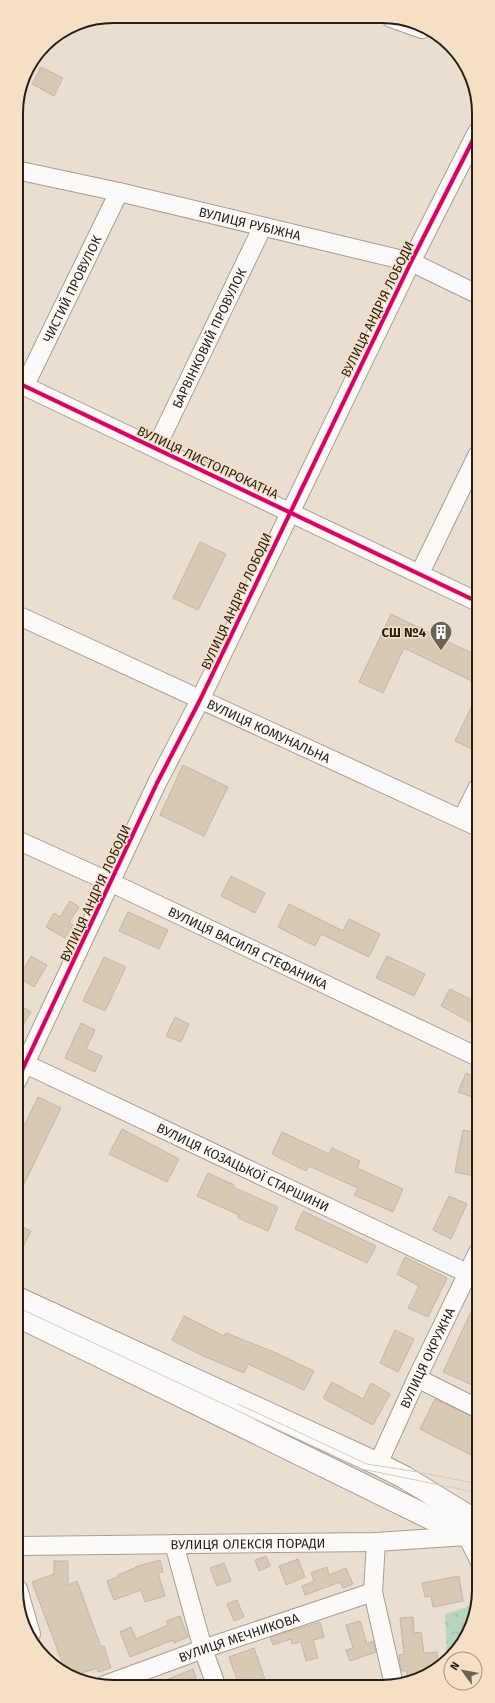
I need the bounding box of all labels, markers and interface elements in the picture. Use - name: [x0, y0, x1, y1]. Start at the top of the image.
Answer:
- street label: ВУЛИЦЯ РУБІЖНА: [197, 204, 303, 243]
- street label: ЧИСТИЙ ПРОВУЛОК: [40, 233, 105, 345]
- street label: ВУЛИЦЯ АНДРІЯ ЛОБОДИ: [338, 239, 417, 380]
- street label: БАРВІНКОВИЙ ПРОВУЛОК: [169, 266, 250, 411]
- street label: ВУЛИЦЯ ЛИСТОПРОКАТНА: [135, 423, 281, 502]
- street label: ВУЛИЦЯ АНДРІЯ ЛОБОДИ: [198, 530, 275, 672]
- building icon: СШ №4: [428, 619, 454, 652]
- place label: СШ №4: [382, 625, 427, 640]
- street label: ВУЛИЦЯ КОМУНАЛЬНА: [204, 696, 333, 766]
- street label: ВУЛИЦЯ АНДРІЯ ЛОБОДИ: [57, 822, 134, 964]
- street label: ВУЛИЦЯ ВАСИЛЯ СТЕФАНИКА: [166, 904, 330, 993]
- street label: ВУЛИЦЯ КОЗАЦЬКОЇ СТАРШИНИ: [154, 1120, 331, 1215]
- street label: ВУЛИЦЯ ОКРУЖНА: [397, 1305, 458, 1411]
- street label: ВУЛИЦЯ ОЛЕКСІЯ ПОРАДИ: [170, 1536, 326, 1552]
- street label: ВУЛИЦЯ МЕЧНИКОВА: [177, 1610, 302, 1665]
- north arrow: [443, 1651, 483, 1691]
- text: N: [447, 1659, 462, 1673]

